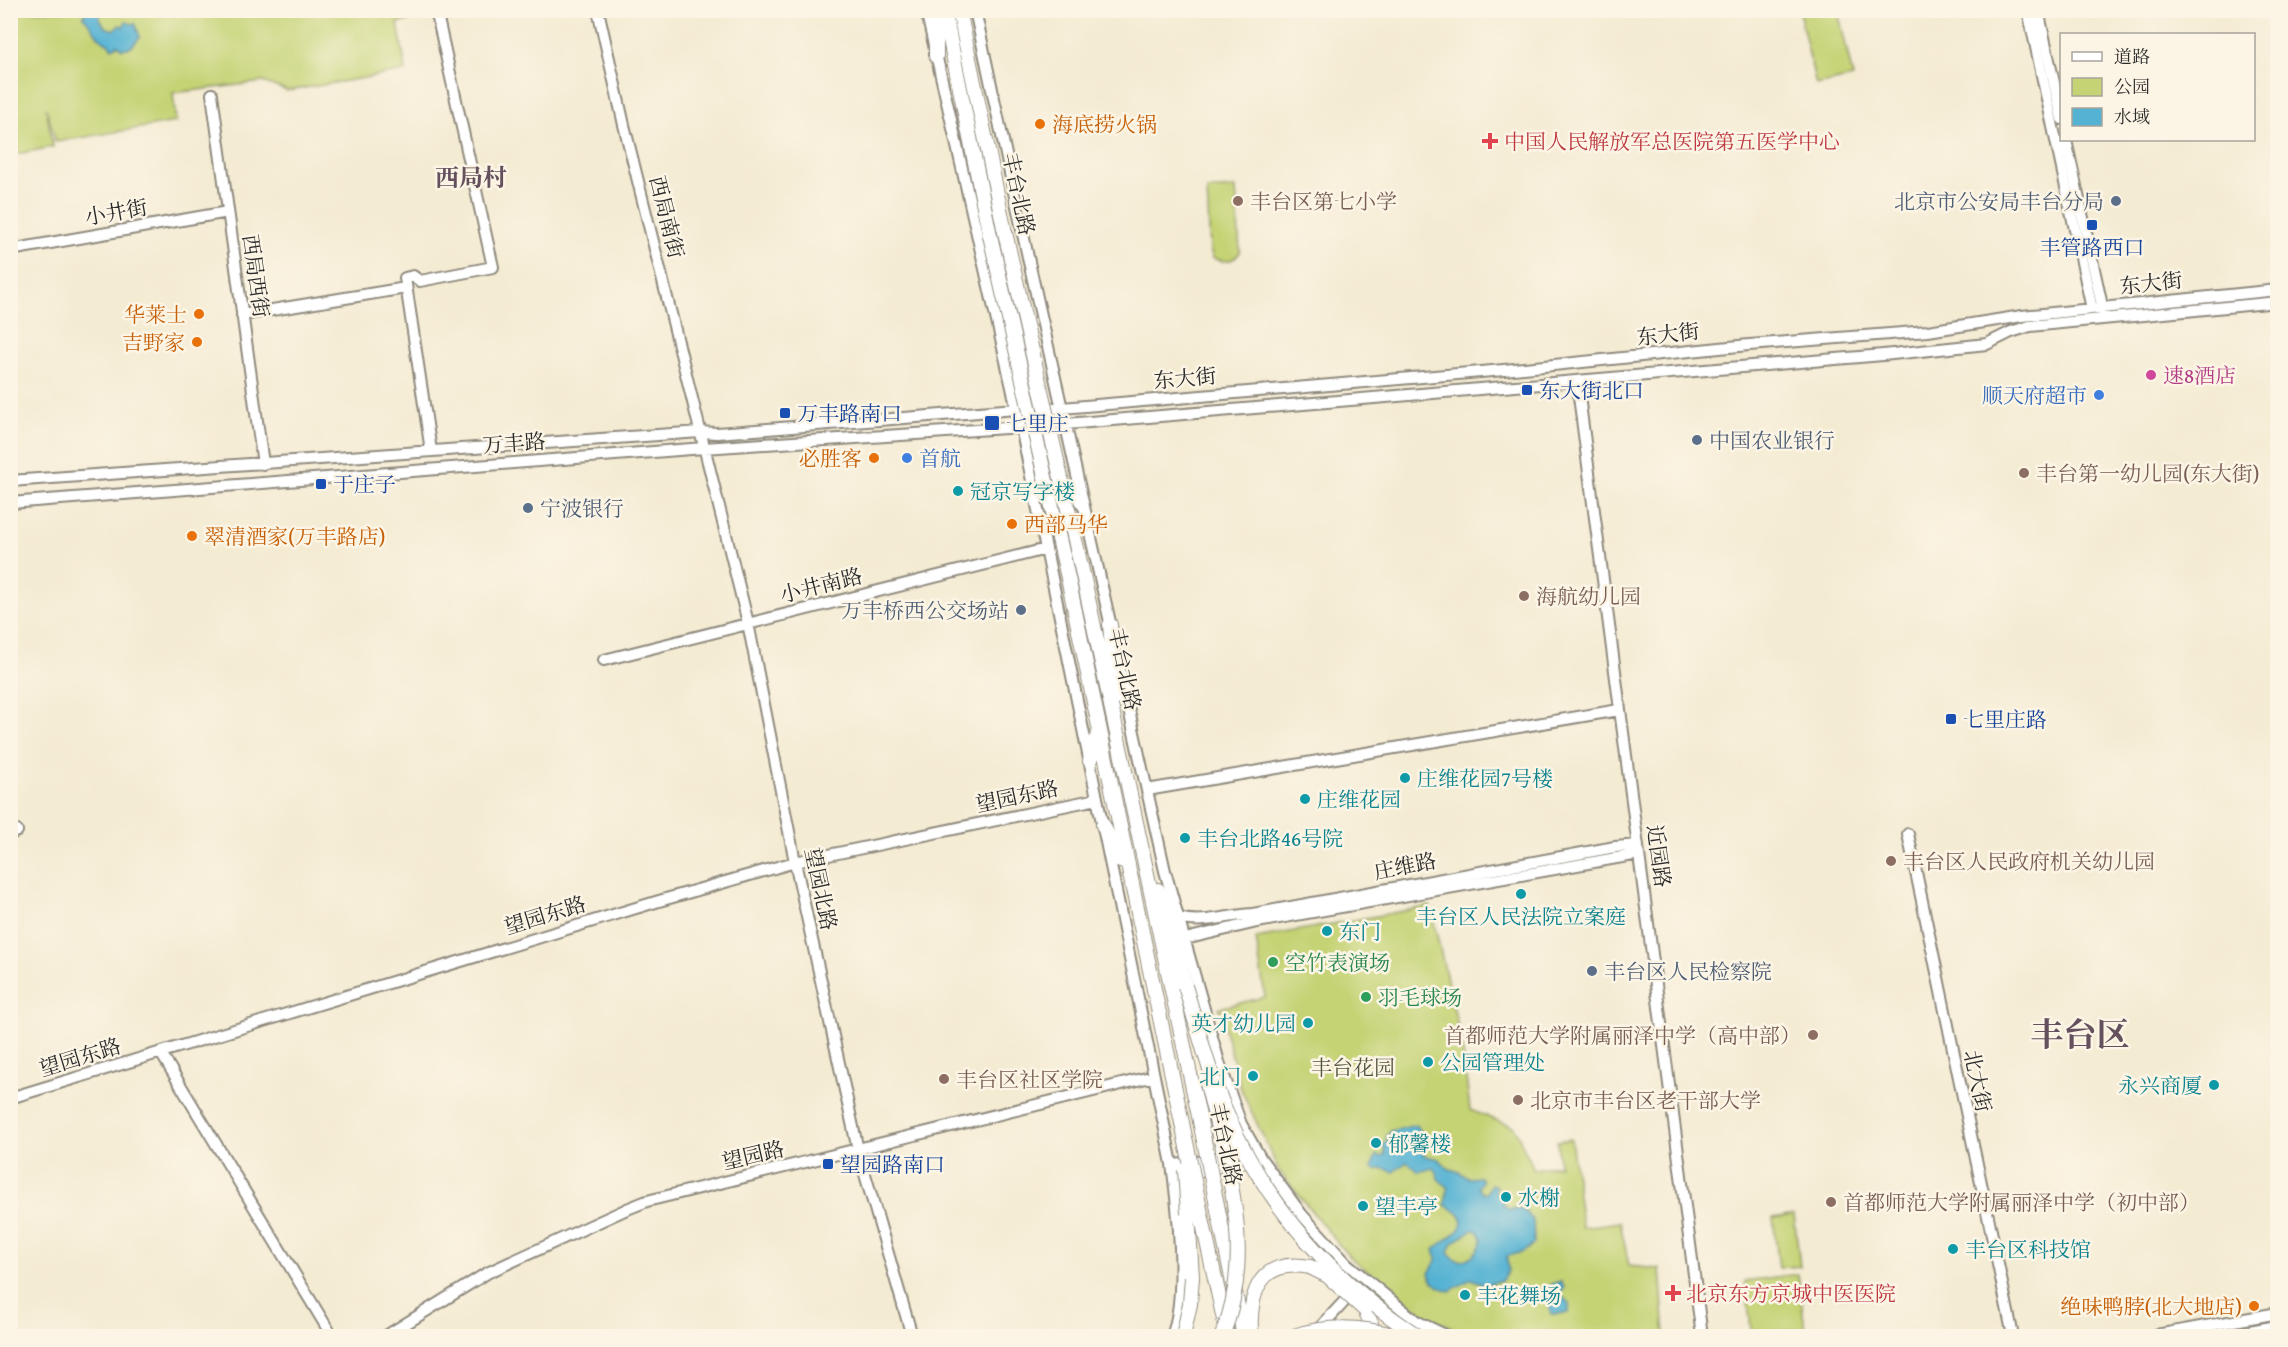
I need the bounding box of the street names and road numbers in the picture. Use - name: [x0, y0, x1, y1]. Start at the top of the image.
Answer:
- street label: 丰台北路: [995, 150, 1043, 238]
- street label: 西局南街: [642, 172, 692, 262]
- street label: 小井街: [82, 191, 150, 233]
- street label: 西局西街: [235, 232, 277, 320]
- street label: 东大街: [2118, 264, 2184, 302]
- street label: 东大街: [1635, 315, 1701, 353]
- street label: 东大街: [1152, 360, 1218, 396]
- street label: 万丰路: [481, 425, 547, 461]
- street label: 小井南路: [776, 560, 866, 610]
- street label: 丰台北路: [1101, 625, 1149, 713]
- street label: 望园东路: [973, 772, 1061, 820]
- street label: 近园路: [1639, 823, 1679, 889]
- street label: 望园北路: [797, 845, 845, 933]
- street label: 庄维路: [1371, 845, 1439, 887]
- street label: 望园东路: [500, 888, 590, 942]
- street label: 望园东路: [35, 1030, 125, 1084]
- street label: 北大街: [1956, 1047, 2000, 1115]
- street label: 丰台北路: [1202, 1100, 1250, 1188]
- street label: 望园路: [719, 1133, 787, 1177]

